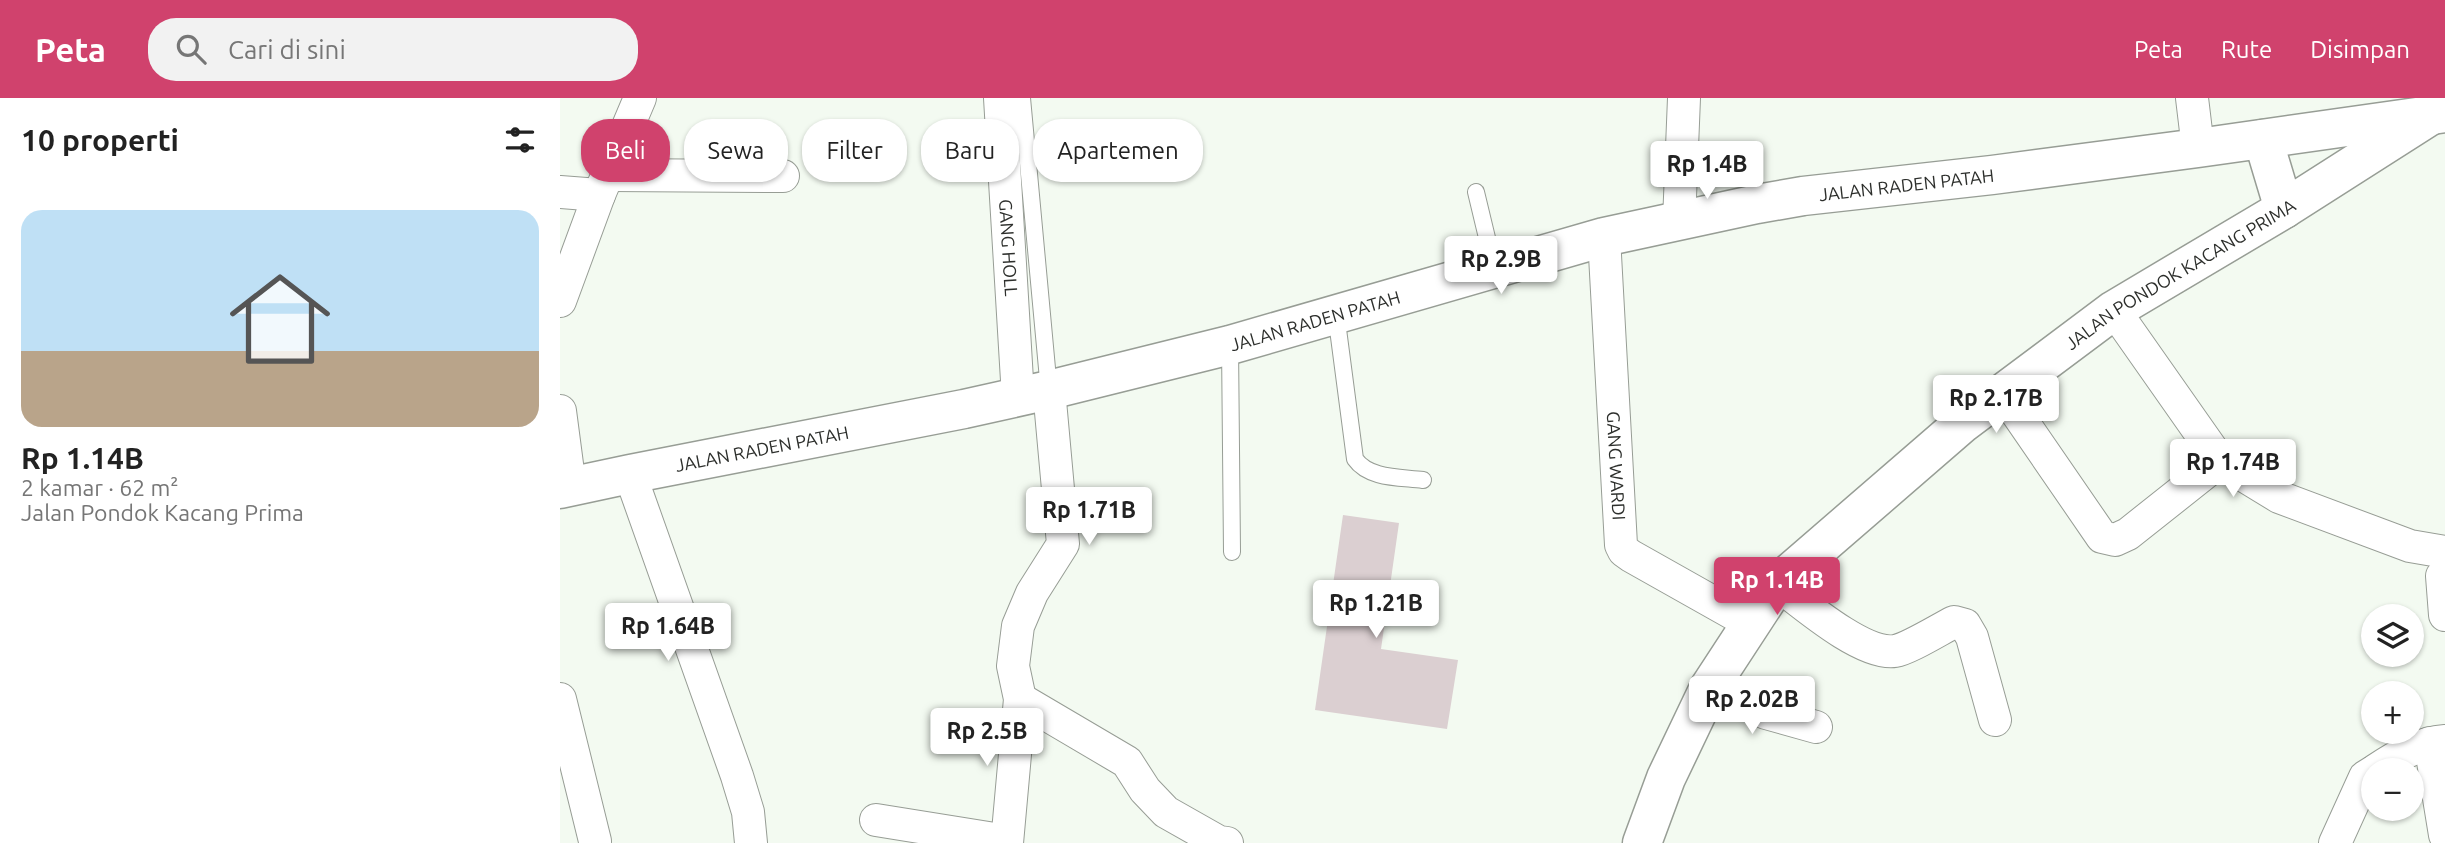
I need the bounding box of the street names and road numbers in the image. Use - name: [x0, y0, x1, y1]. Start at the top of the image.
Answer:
- street label: JALAN RADEN PATAH: [1818, 165, 1995, 204]
- street label: JALAN PONDOK KACANG PRIMA: [2061, 194, 2299, 353]
- street label: GANG HOLL: [996, 199, 1022, 297]
- street label: JALAN RADEN PATAH: [1228, 286, 1402, 354]
- street label: GANG WARDI: [1604, 411, 1630, 521]
- street label: JALAN RADEN PATAH: [674, 422, 850, 475]

